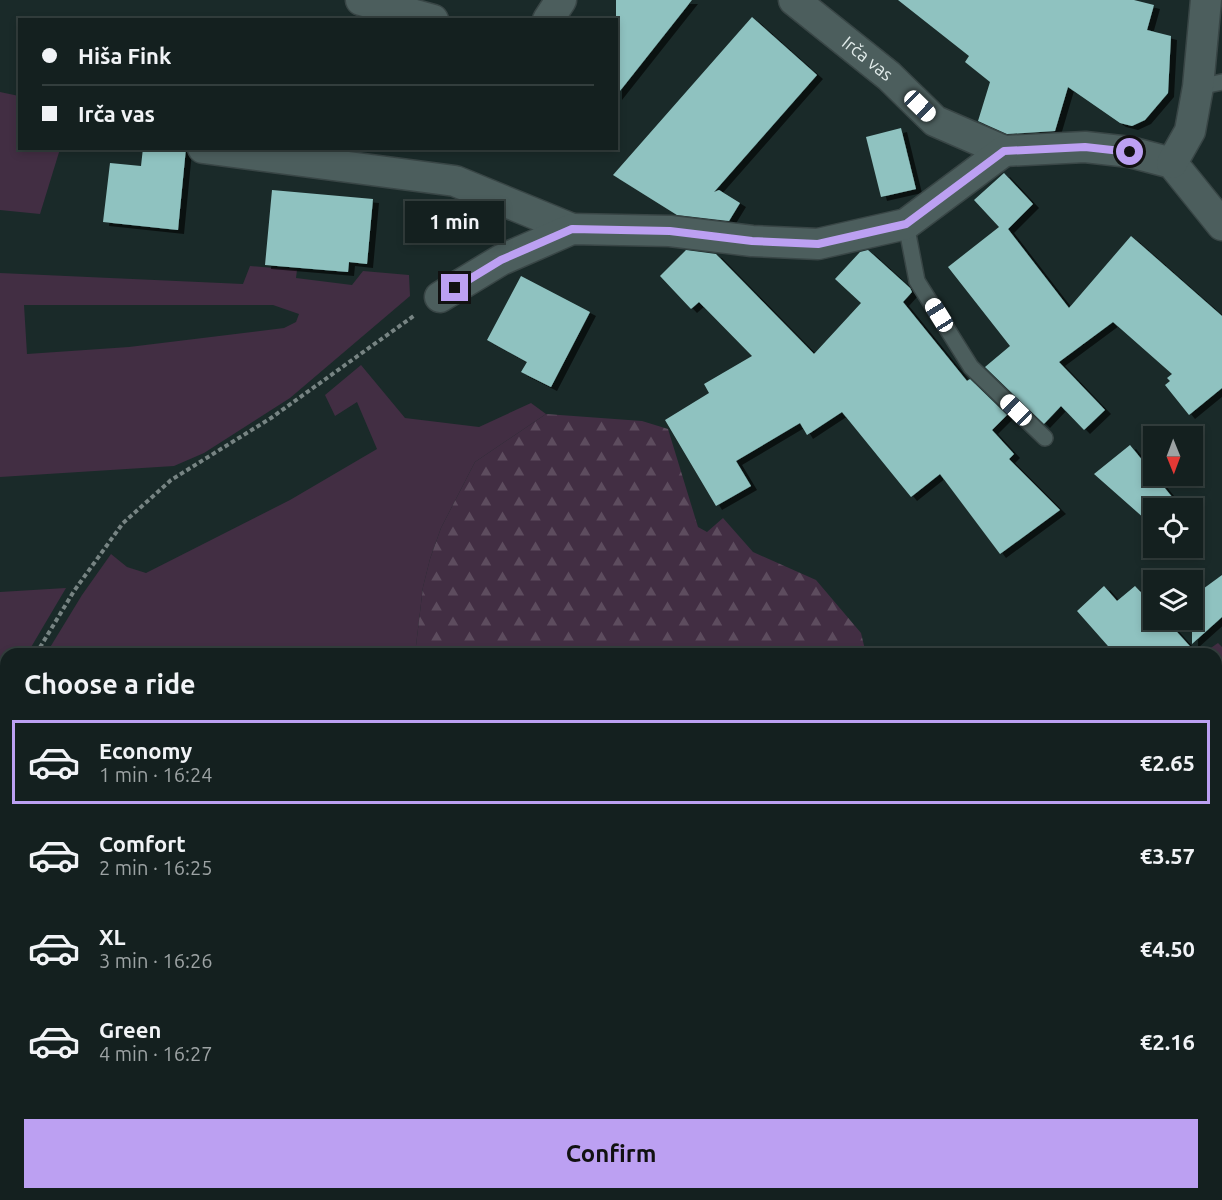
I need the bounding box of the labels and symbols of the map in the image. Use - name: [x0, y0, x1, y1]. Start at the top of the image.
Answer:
- street label: Irča vas: [839, 32, 897, 84]
- car: [901, 87, 939, 125]
- route start: [1116, 138, 1143, 165]
- callout: 1 min: [406, 201, 504, 243]
- route end: [441, 274, 468, 301]
- car: [922, 295, 956, 335]
- car: [997, 391, 1035, 429]
- north arrow: [1143, 426, 1203, 486]

